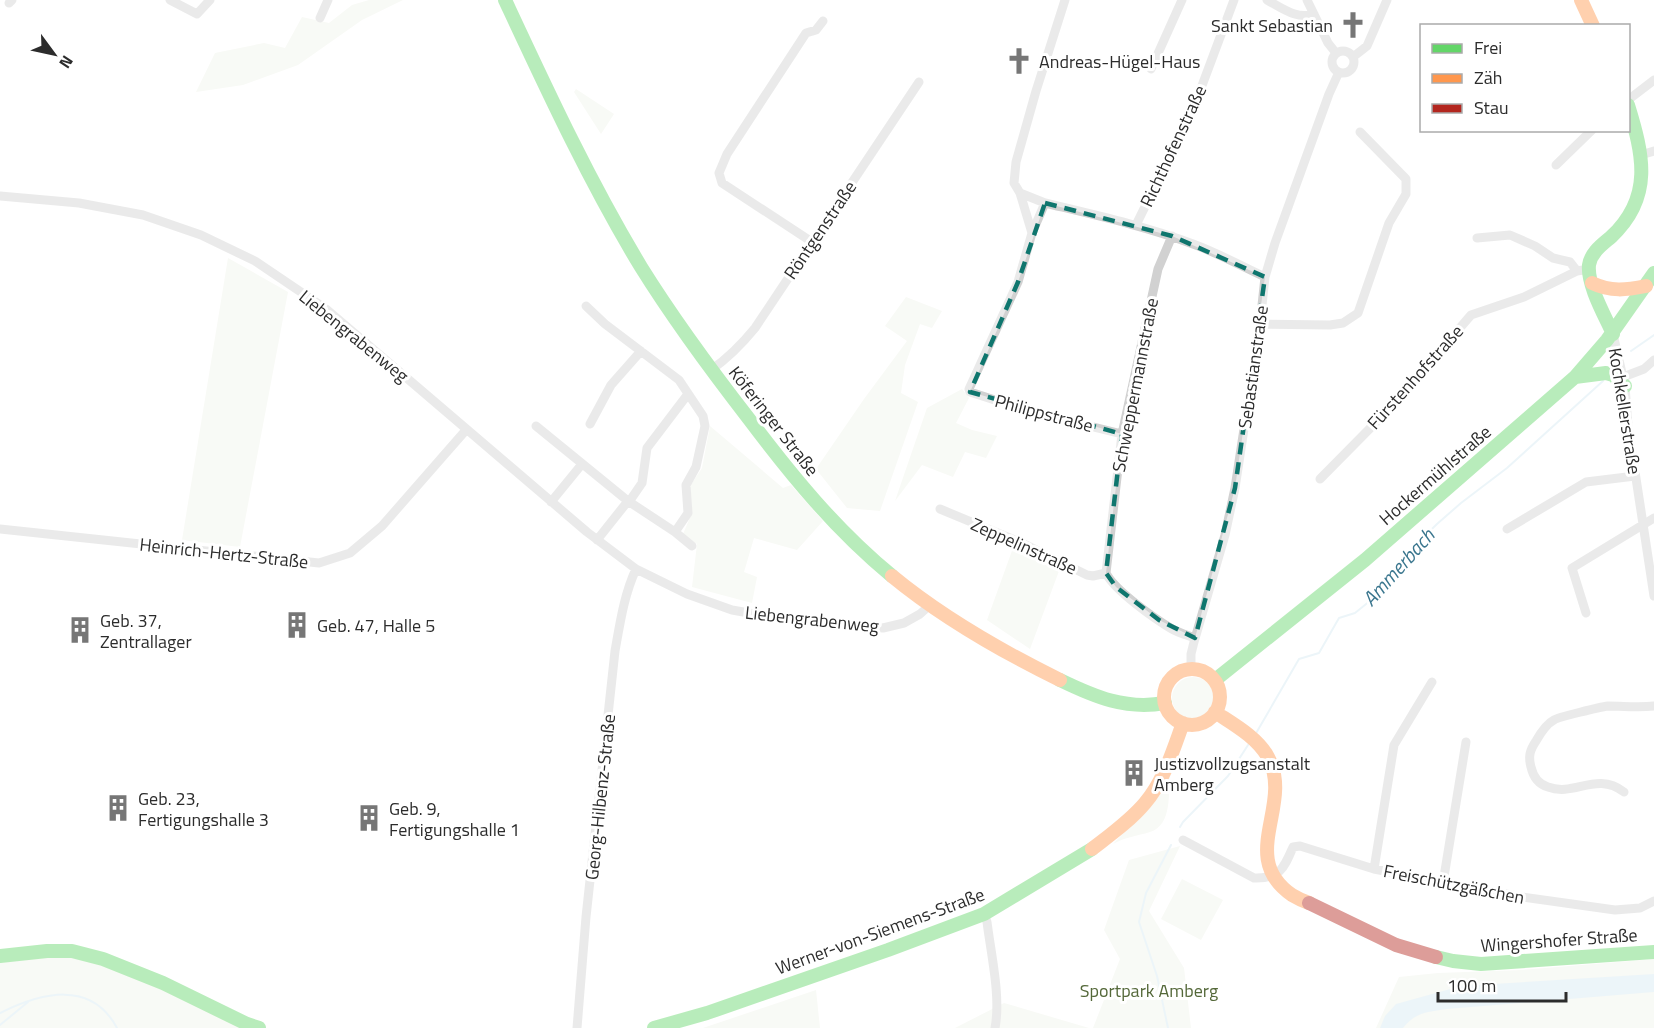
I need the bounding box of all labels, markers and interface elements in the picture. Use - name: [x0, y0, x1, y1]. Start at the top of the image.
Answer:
- church icon: Sankt Sebastian: [1338, 10, 1368, 40]
- place label: Sankt Sebastian: [1211, 12, 1333, 39]
- north arrow: [24, 24, 84, 84]
- legend: [1420, 24, 1630, 132]
- text: Frei: [1474, 34, 1502, 61]
- church icon: Andreas-Hügel-Haus: [1004, 46, 1034, 76]
- place label: Andreas-Hügel-Haus: [1039, 48, 1200, 75]
- text: N: [53, 51, 80, 73]
- text: Zäh: [1474, 64, 1502, 91]
- street label: Richthofenstraße: [1133, 81, 1213, 211]
- text: Stau: [1474, 94, 1509, 121]
- street label: Röntgenstraße: [777, 175, 863, 285]
- street label: Liebengrabenweg: [293, 283, 415, 389]
- street label: Schweppermannstraße: [1105, 296, 1165, 474]
- street label: Sebastianstraße: [1231, 304, 1275, 430]
- street label: Fürstenhofstraße: [1361, 319, 1469, 435]
- street label: Kochkellerstraße: [1602, 346, 1648, 476]
- street label: Köferinger Straße: [722, 360, 826, 482]
- street label: Philippstraße: [992, 387, 1096, 439]
- street label: Hockermühlstraße: [1373, 419, 1497, 531]
- street label: Zeppelinstraße: [967, 511, 1081, 581]
- water label: Ammerbach: [1354, 520, 1442, 613]
- street label: Heinrich-Hertz-Straße: [138, 531, 310, 575]
- street label: Liebengrabenweg: [744, 599, 880, 639]
- place label: Geb. 37, Zentrallager: [100, 607, 192, 655]
- building icon: Geb. 47, Halle 5: [282, 610, 312, 640]
- place label: Geb. 47, Halle 5: [317, 612, 435, 639]
- building icon: Geb. 37, Zentrallager: [65, 615, 95, 645]
- street label: Georg-Hilbenz-Straße: [578, 713, 622, 881]
- place label: Justizvollzugsanstalt Amberg: [1154, 750, 1311, 798]
- building icon: Justizvollzugsanstalt Amberg: [1119, 758, 1149, 788]
- place label: Geb. 23, Fertigungshalle 3: [138, 785, 269, 833]
- building icon: Geb. 23, Fertigungshalle 3: [103, 793, 133, 823]
- place label: Geb. 9, Fertigungshalle 1: [389, 795, 520, 843]
- building icon: Geb. 9, Fertigungshalle 1: [354, 803, 384, 833]
- street label: Freischützgäßchen: [1381, 857, 1527, 911]
- street label: Werner-von-Siemens-Straße: [772, 881, 988, 981]
- street label: Wingershofer Straße: [1480, 921, 1638, 959]
- scale bar: [1438, 965, 1566, 1003]
- text: 100 m: [1447, 972, 1496, 999]
- park label: Sportpark Amberg: [1080, 977, 1218, 1004]

